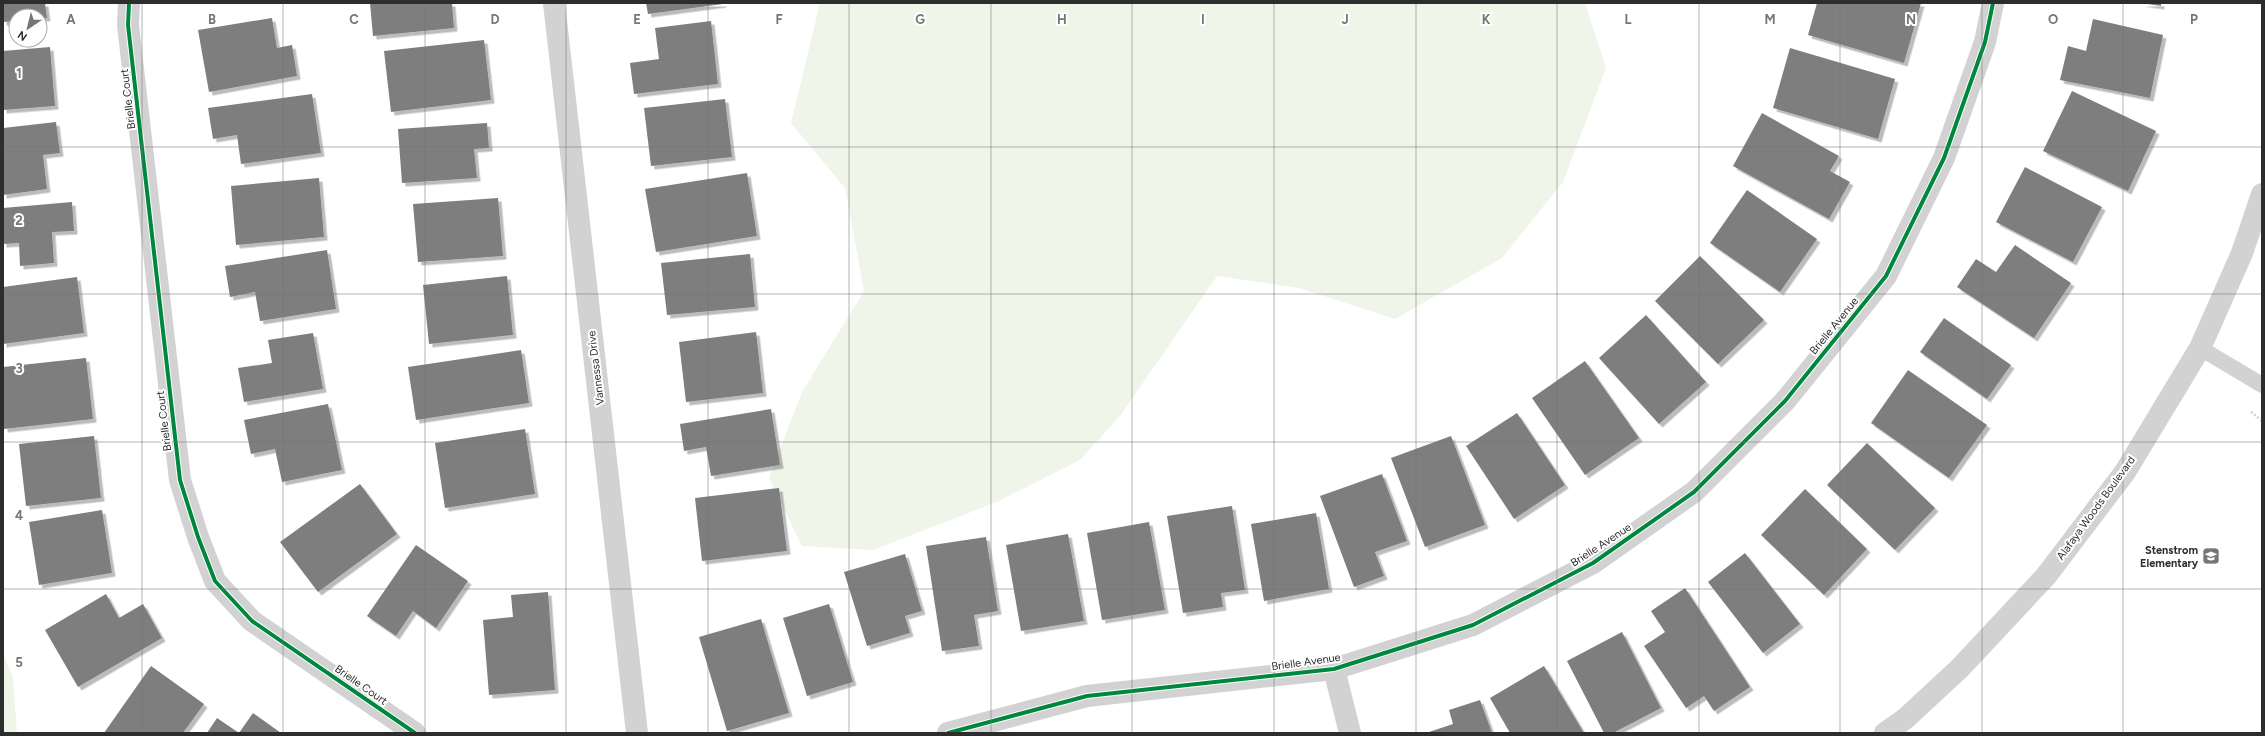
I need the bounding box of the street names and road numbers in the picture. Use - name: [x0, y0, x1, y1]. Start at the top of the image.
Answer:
- street label: Brielle Court: [118, 68, 138, 130]
- street label: Brielle Avenue: [1807, 295, 1861, 357]
- street label: Vannessa Drive: [585, 330, 607, 406]
- street label: Brielle Court: [154, 390, 174, 452]
- street label: Alafaya Woods Boulevard: [2054, 454, 2138, 562]
- street label: Brielle Avenue: [1568, 521, 1634, 569]
- street label: Brielle Avenue: [1271, 651, 1341, 673]
- street label: Brielle Court: [332, 662, 390, 708]

